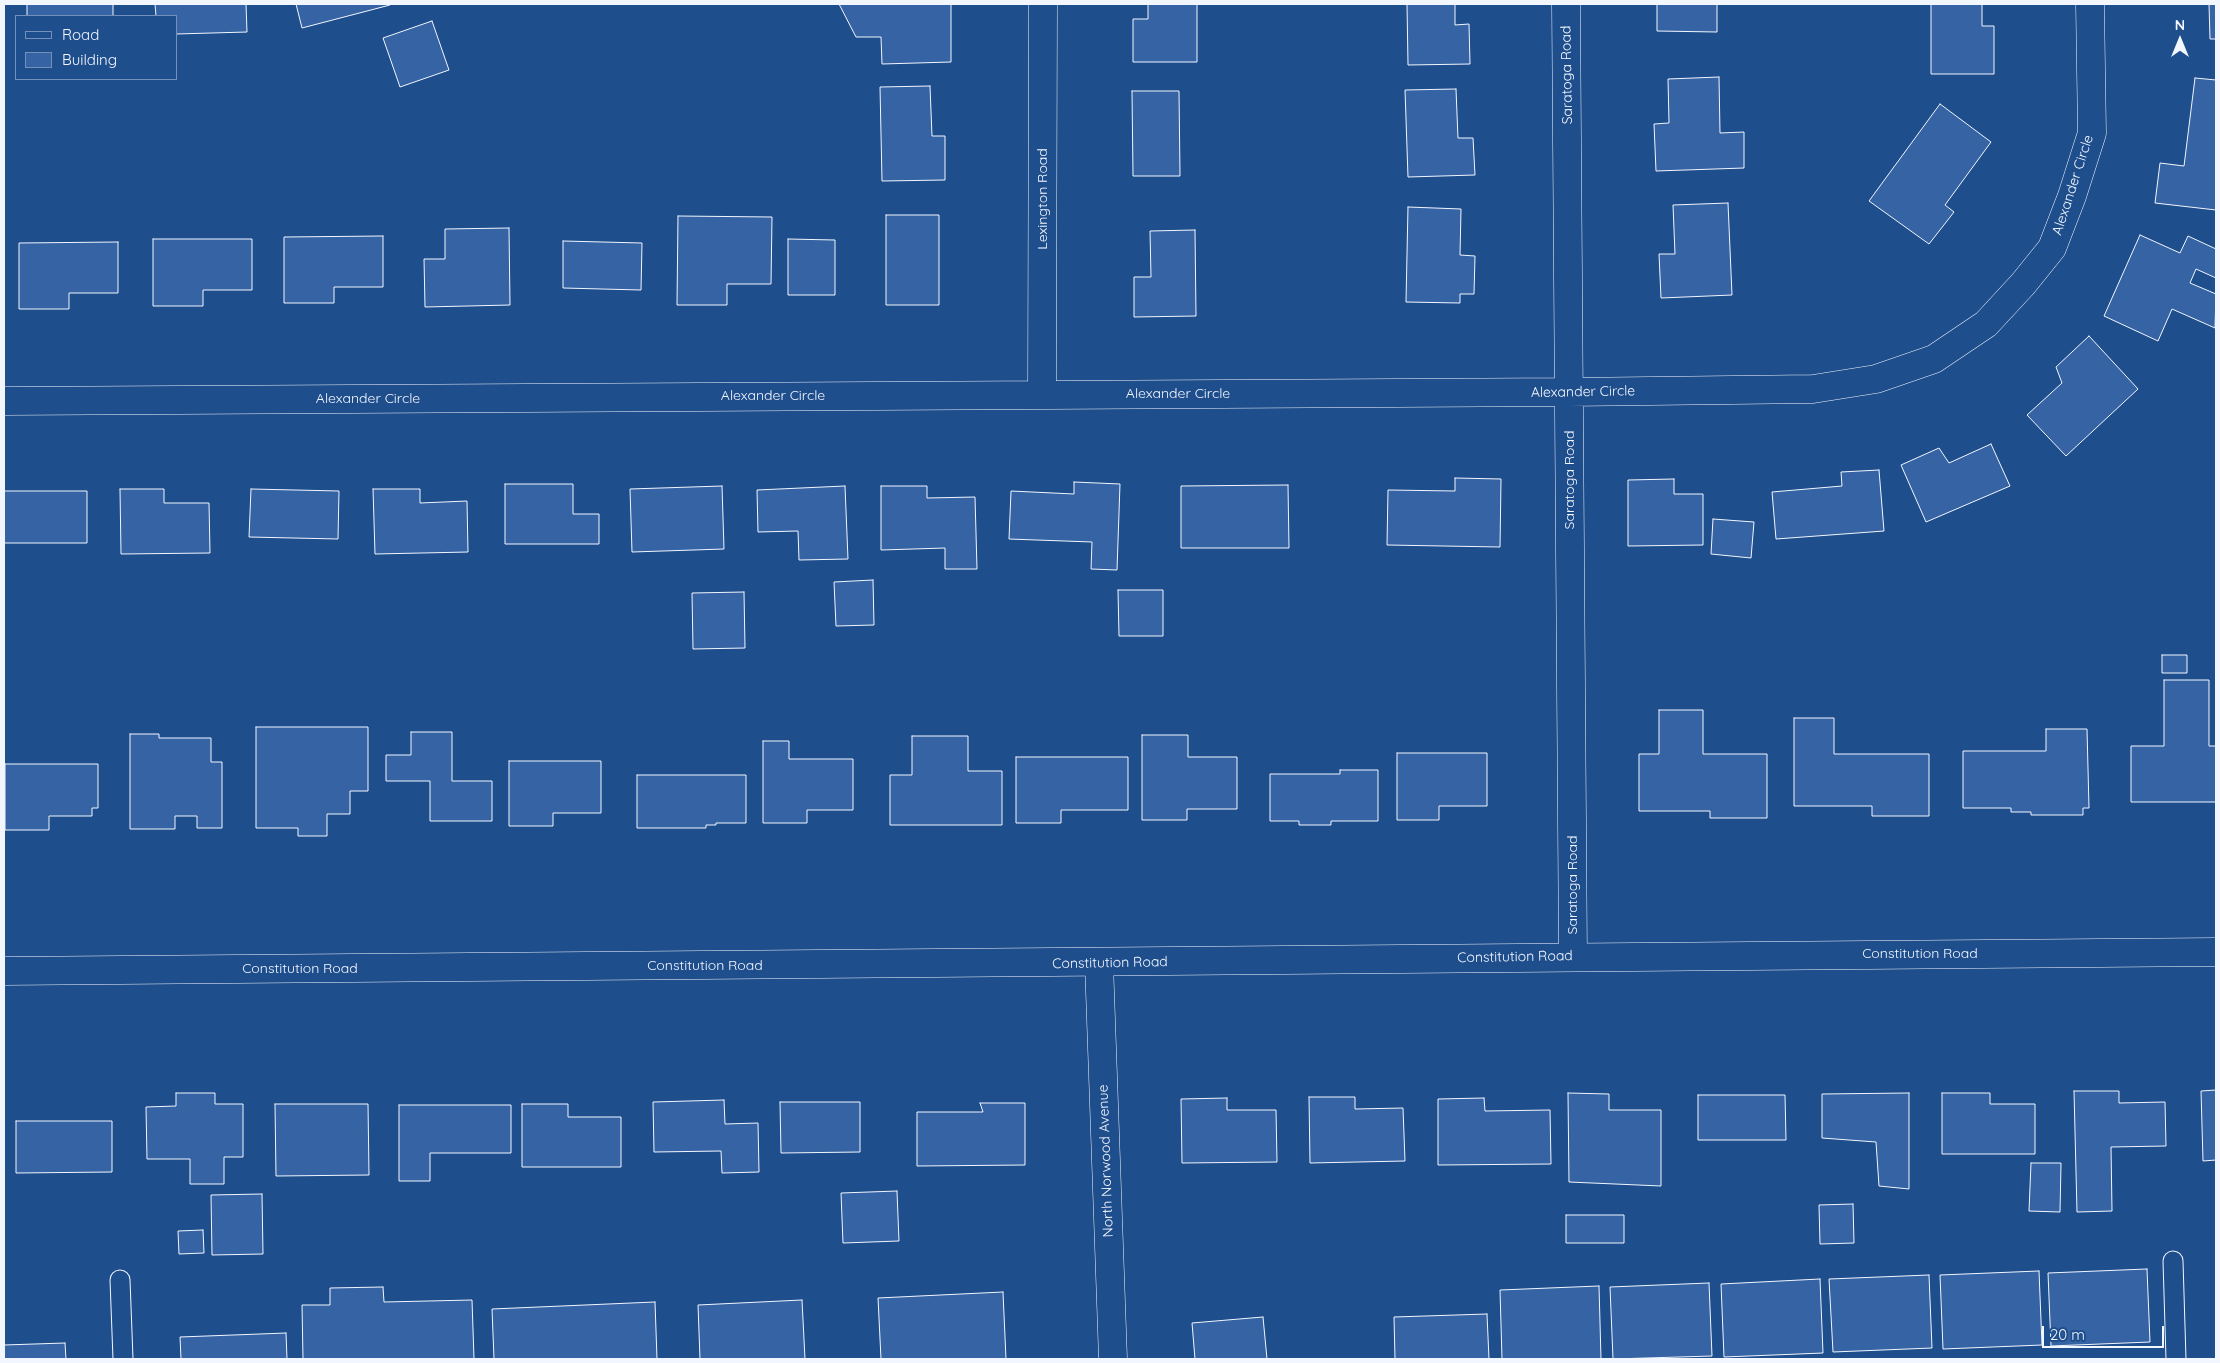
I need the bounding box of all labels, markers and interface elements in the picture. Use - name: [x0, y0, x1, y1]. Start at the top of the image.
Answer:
- legend: [15, 15, 178, 80]
- north arrow: [2155, 15, 2205, 65]
- text: N: [2175, 16, 2185, 34]
- text: Road: [62, 25, 99, 44]
- street label: Saratoga Road: [1558, 25, 1576, 125]
- text: Building: [62, 50, 117, 69]
- street label: Alexander Circle: [2049, 133, 2097, 237]
- street label: Lexington Road: [1035, 148, 1051, 250]
- street label: Alexander Circle: [1531, 383, 1635, 401]
- street label: Alexander Circle: [1126, 386, 1230, 402]
- street label: Alexander Circle: [721, 388, 825, 404]
- street label: Alexander Circle: [316, 391, 420, 407]
- street label: Saratoga Road: [1562, 431, 1578, 529]
- street label: Saratoga Road: [1565, 836, 1581, 934]
- street label: Constitution Road: [1862, 946, 1978, 962]
- street label: Constitution Road: [1457, 948, 1573, 966]
- street label: Constitution Road: [1052, 954, 1168, 972]
- street label: Constitution Road: [647, 958, 763, 974]
- street label: Constitution Road: [242, 961, 358, 977]
- street label: North Norwood Avenue: [1095, 1084, 1117, 1238]
- scale bar: [2045, 1316, 2168, 1348]
- text: 20 m: [2050, 1325, 2085, 1344]

